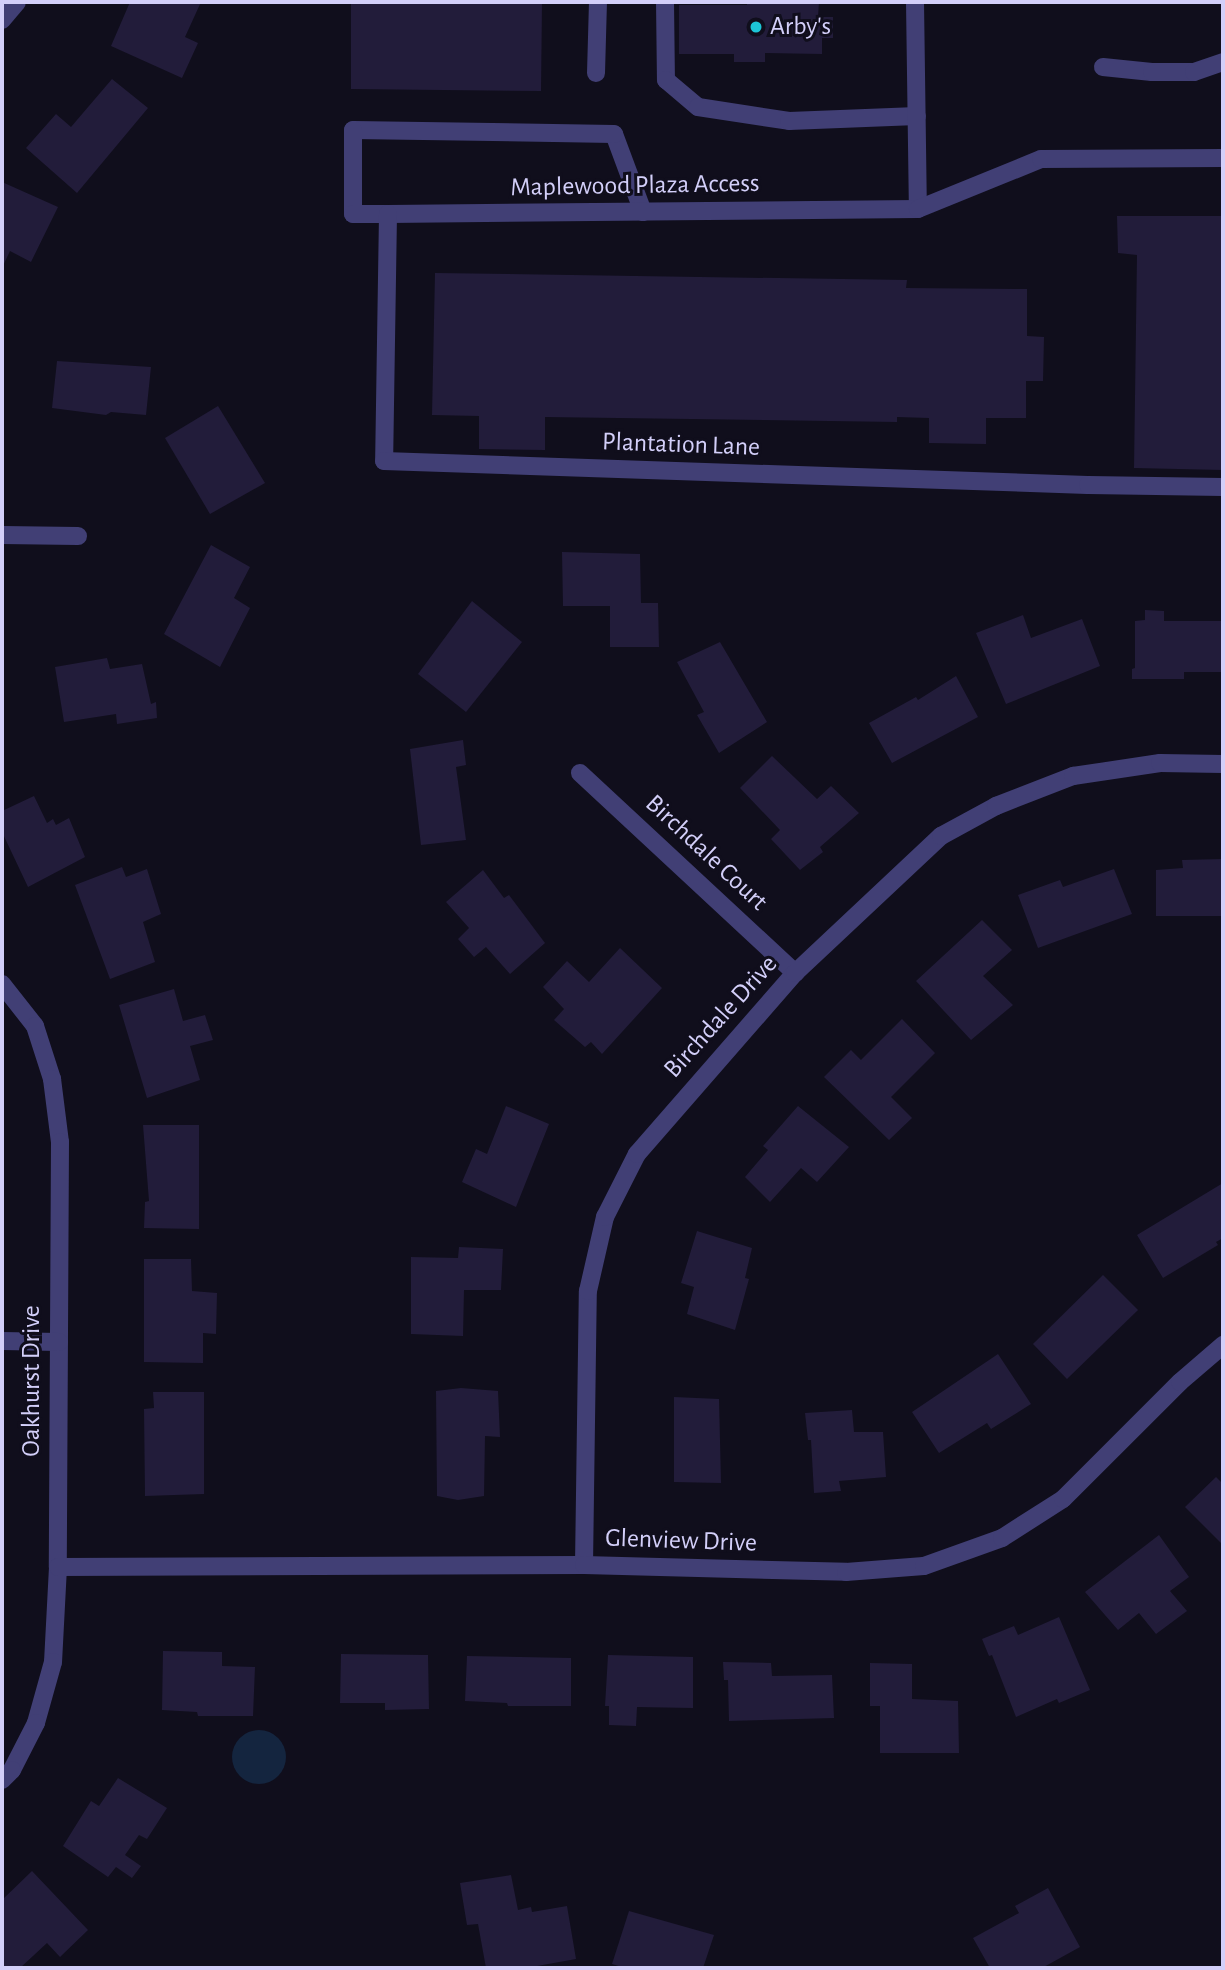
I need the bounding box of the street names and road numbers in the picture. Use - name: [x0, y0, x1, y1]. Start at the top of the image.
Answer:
- street label: Maplewood Plaza Access: [510, 168, 760, 204]
- street label: Plantation Lane: [601, 427, 761, 463]
- street label: Birchdale Court: [638, 788, 774, 918]
- street label: Birchdale Drive: [658, 949, 784, 1085]
- street label: Oakhurst Drive: [16, 1305, 48, 1457]
- street label: Glenview Drive: [605, 1523, 757, 1559]

